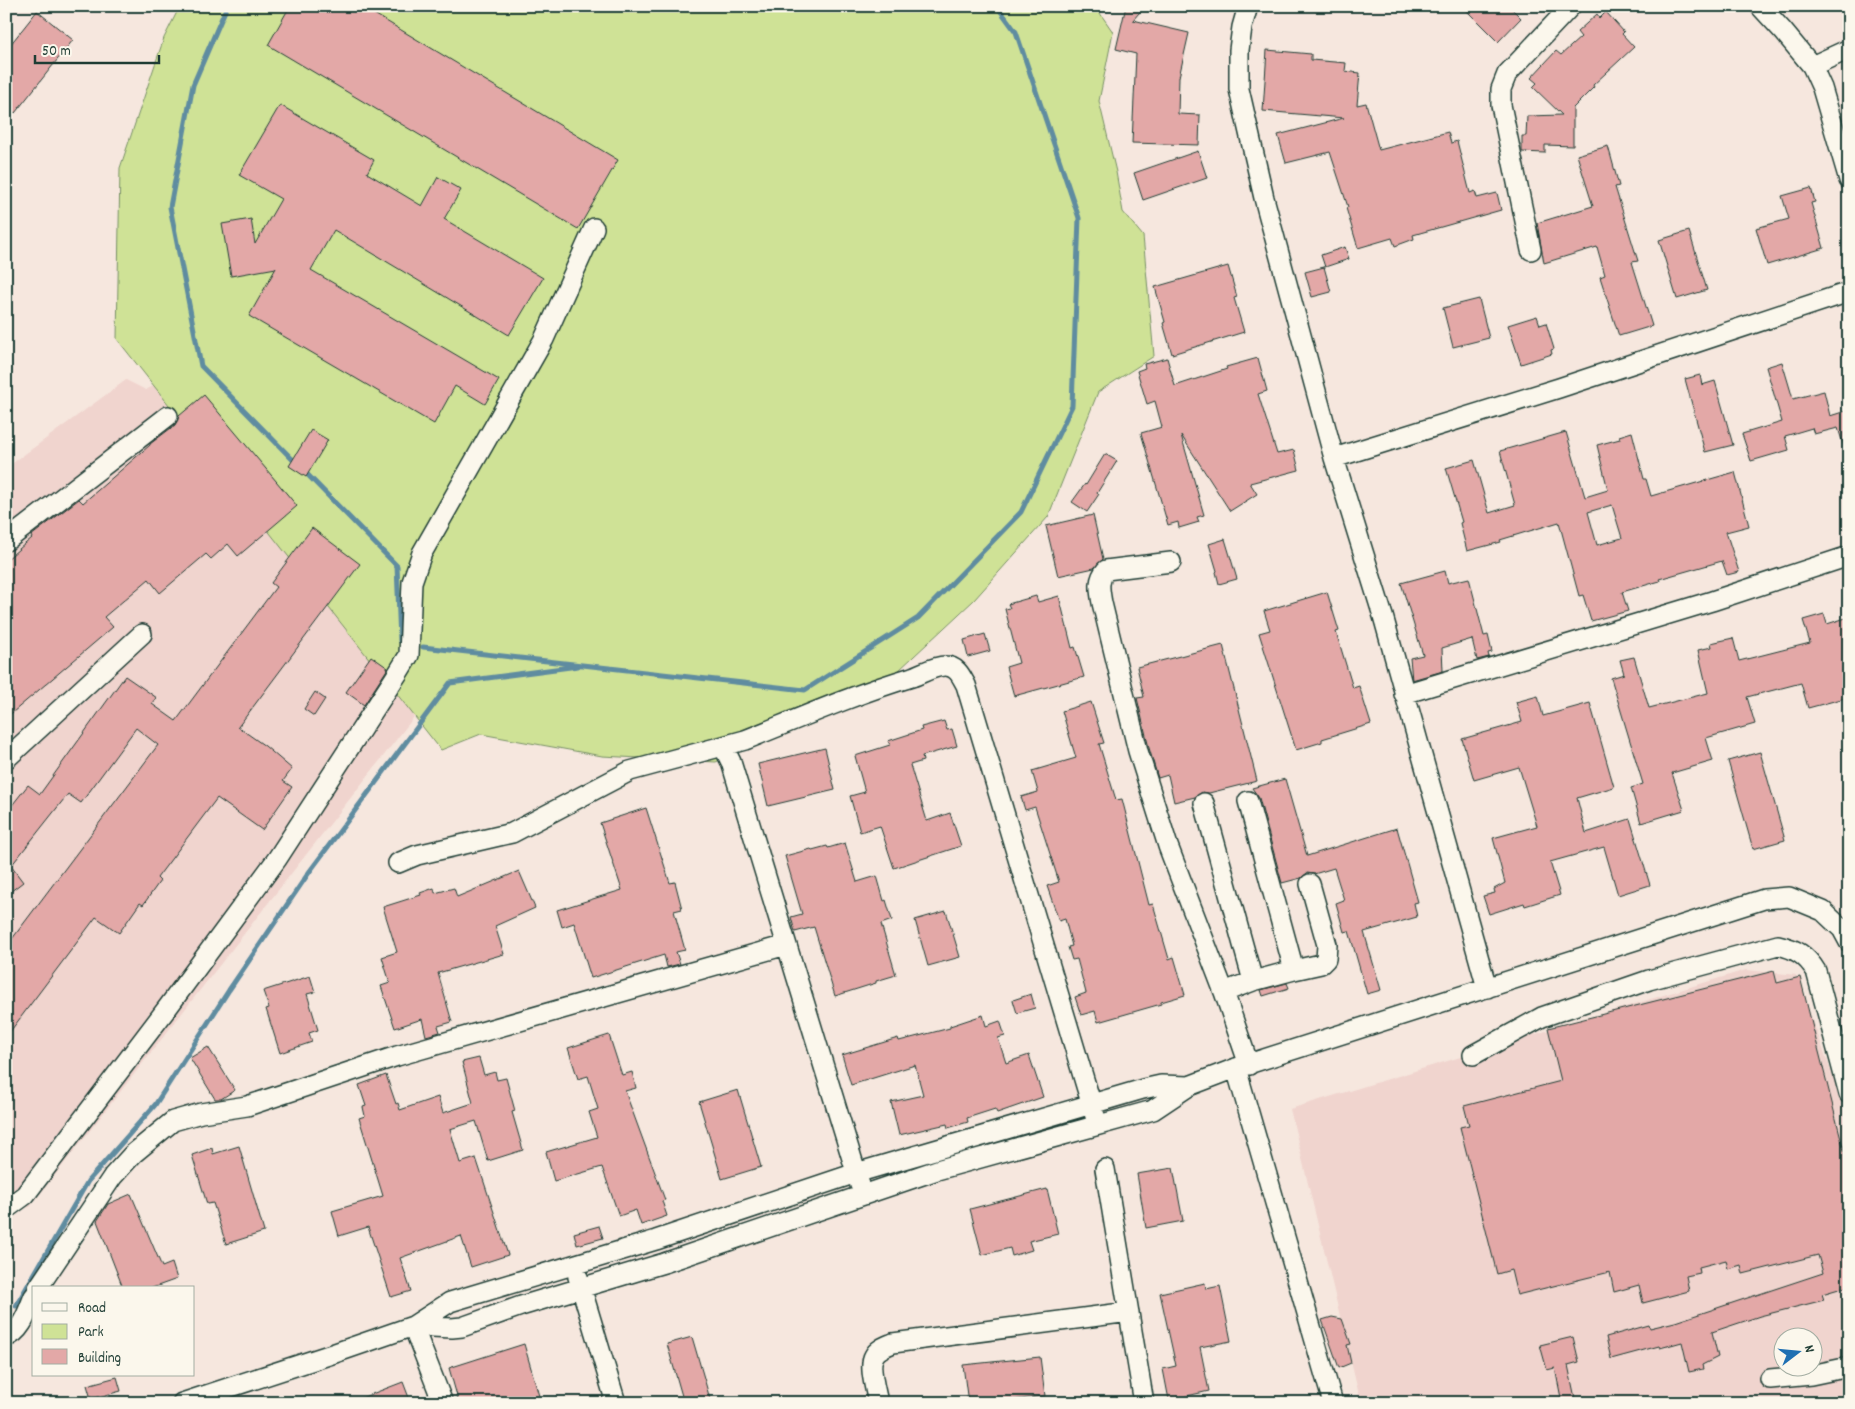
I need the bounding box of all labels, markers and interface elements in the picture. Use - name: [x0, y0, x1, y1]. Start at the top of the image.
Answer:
- scale bar: [35, 32, 159, 64]
- text: 50 m: [42, 41, 71, 63]
- legend: [32, 1286, 195, 1376]
- text: Road: [78, 1298, 106, 1320]
- text: Park: [78, 1322, 104, 1344]
- north arrow: [1772, 1326, 1822, 1376]
- text: N: [1798, 1343, 1819, 1355]
- text: Building: [78, 1348, 121, 1370]

